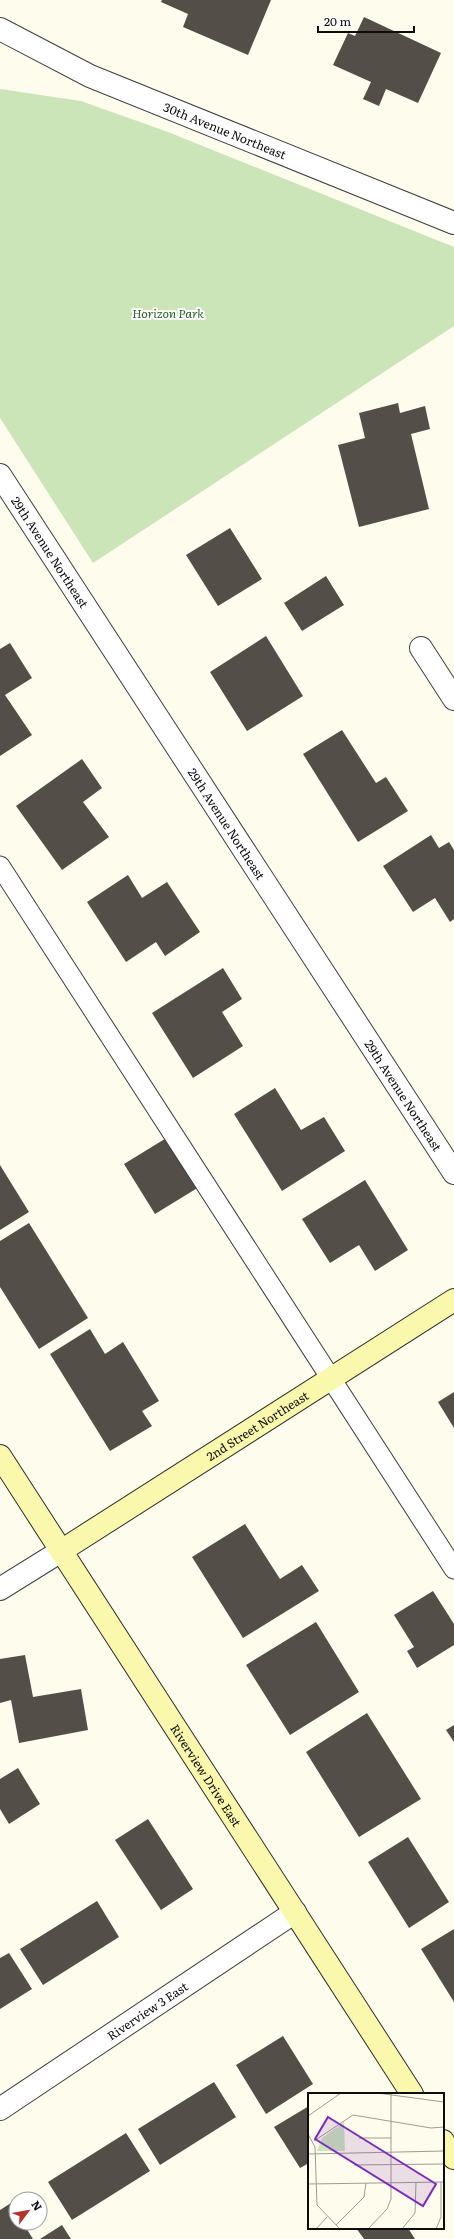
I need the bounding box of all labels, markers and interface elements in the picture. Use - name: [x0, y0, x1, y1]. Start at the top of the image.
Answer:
- scale bar: [318, 8, 414, 34]
- text: 20 m: [324, 12, 351, 30]
- street label: 30th Avenue Northeast: [161, 98, 289, 163]
- park label: Horizon Park: [132, 304, 204, 322]
- street label: 29th Avenue Northeast: [7, 493, 93, 612]
- street label: 29th Avenue Northeast: [184, 764, 270, 883]
- street label: 29th Avenue Northeast: [361, 1036, 446, 1155]
- street label: 2nd Street Northeast: [203, 1386, 312, 1465]
- street label: Riverview Drive East: [166, 1720, 246, 1830]
- street label: Riverview 3 East: [103, 1977, 191, 2044]
- inset map: [308, 2093, 444, 2229]
- north arrow: [8, 2191, 48, 2231]
- text: N: [28, 2197, 47, 2213]

